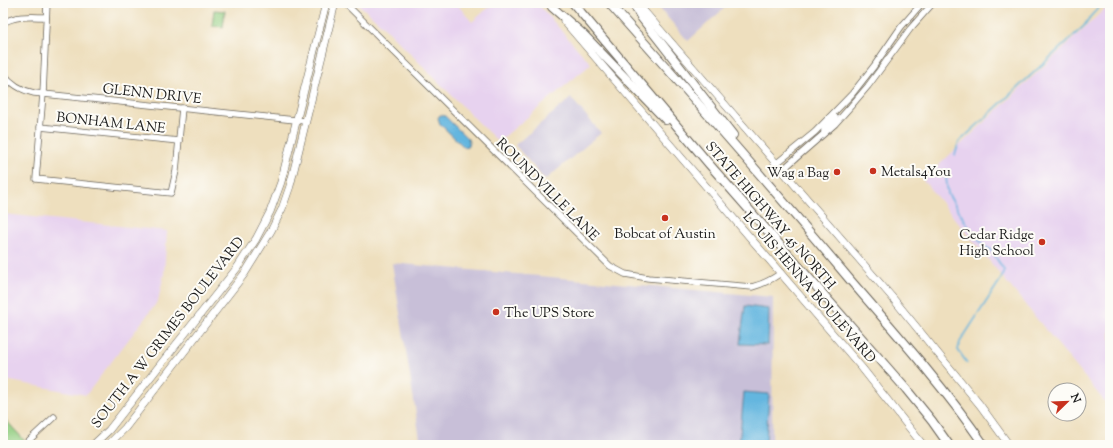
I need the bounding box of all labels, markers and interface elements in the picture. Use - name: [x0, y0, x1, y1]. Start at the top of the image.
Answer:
- street label: GLENN DRIVE: [101, 80, 203, 110]
- street label: BONHAM LANE: [55, 108, 167, 140]
- street label: ROUNDVILLE LANE: [491, 134, 603, 247]
- street label: STATE HIGHWAY 45 NORTH: [700, 138, 839, 295]
- place label: Metals4You: [881, 163, 951, 183]
- place label: Wag a Bag: [767, 164, 829, 184]
- marker: Metals4You: [868, 166, 878, 176]
- marker: Wag a Bag: [832, 167, 842, 177]
- street label: LOUIS HENNA BOULEVARD: [737, 208, 880, 368]
- marker: Bobcat of Austin: [660, 213, 670, 223]
- place label: Bobcat of Austin: [614, 225, 716, 245]
- place label: Cedar Ridge High School: [959, 226, 1034, 262]
- street label: SOUTH A W GRIMES BOULEVARD: [87, 233, 250, 433]
- marker: Cedar Ridge High School: [1037, 237, 1047, 247]
- place label: The UPS Store: [504, 304, 595, 324]
- marker: The UPS Store: [491, 307, 501, 317]
- north arrow: [1047, 382, 1087, 422]
- text: N: [1066, 390, 1084, 406]

